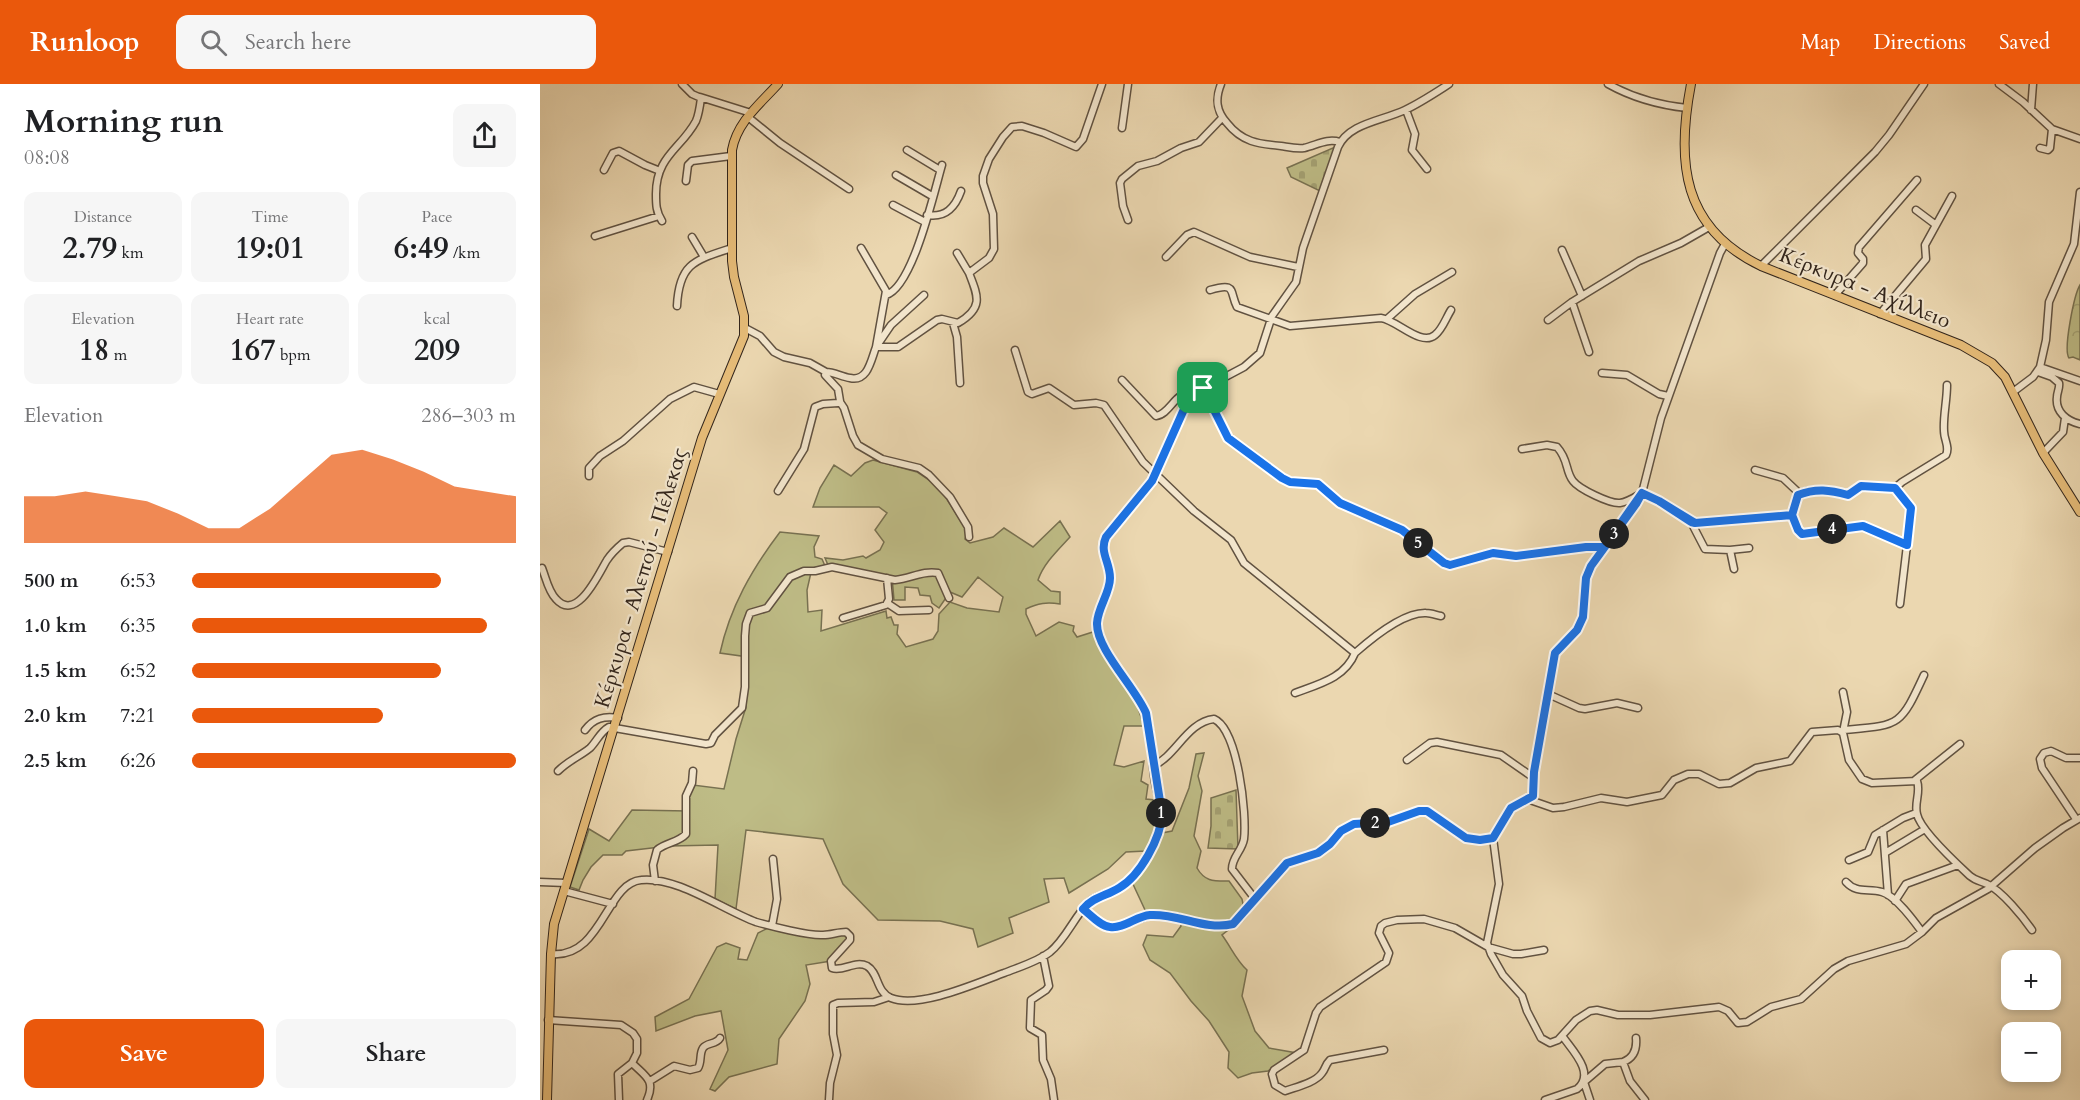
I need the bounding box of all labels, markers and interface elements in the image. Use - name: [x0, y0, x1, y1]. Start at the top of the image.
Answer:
- search box: [176, 15, 596, 69]
- text: Runloop: [30, 23, 140, 61]
- icon: search: [197, 26, 230, 59]
- text: Search here: [245, 27, 351, 57]
- text: Map: [1800, 28, 1840, 57]
- text: Directions: [1873, 28, 1966, 57]
- text: Saved: [1999, 28, 2050, 57]
- text: Morning run: [24, 99, 224, 144]
- button: share: [453, 104, 516, 167]
- text: 08:08: [24, 144, 70, 171]
- text: Distance: [74, 206, 132, 228]
- text: Time: [251, 206, 289, 228]
- text: Pace: [422, 206, 452, 228]
- text: 2.79: [62, 228, 117, 269]
- text: 19:01: [235, 228, 305, 269]
- text: 6:49: [394, 228, 449, 269]
- street label: Κέρκυρα - Αχίλλειο: [1775, 240, 1955, 336]
- text: km: [117, 242, 144, 264]
- text: /km: [449, 242, 480, 264]
- text: Elevation: [71, 308, 135, 330]
- text: Heart rate: [236, 308, 304, 330]
- text: kcal: [424, 308, 450, 330]
- text: 18: [79, 330, 109, 371]
- text: 167: [229, 330, 276, 371]
- text: 209: [414, 330, 460, 371]
- text: m: [109, 344, 127, 366]
- text: bpm: [276, 344, 311, 366]
- pin: [1177, 362, 1228, 413]
- icon: arrive: [1186, 371, 1219, 404]
- text: Elevation: [24, 402, 103, 429]
- text: 286–303 m: [421, 402, 516, 429]
- street label: Κέρκυρα - Αλεπού - Πέλεκας: [588, 444, 694, 712]
- pin: 4: [1817, 514, 1847, 544]
- text: 4: [1828, 518, 1836, 540]
- pin: 3: [1599, 519, 1629, 549]
- text: 3: [1610, 523, 1618, 545]
- pin: 5: [1403, 528, 1433, 558]
- text: 5: [1414, 532, 1422, 554]
- text: 500 m: [24, 567, 79, 594]
- text: 6:53: [120, 567, 156, 594]
- text: 1.0 km: [24, 612, 87, 639]
- text: 6:35: [120, 612, 156, 639]
- text: 1.5 km: [24, 657, 87, 684]
- text: 6:52: [120, 657, 156, 684]
- text: 2.0 km: [24, 702, 87, 729]
- text: 7:21: [120, 702, 156, 729]
- text: 2.5 km: [24, 747, 87, 774]
- text: 6:26: [120, 747, 156, 774]
- pin: 1: [1146, 798, 1176, 828]
- text: 1: [1157, 802, 1165, 824]
- pin: 2: [1360, 808, 1390, 838]
- text: 2: [1371, 812, 1379, 834]
- map controls: [2001, 950, 2061, 1082]
- button: +: [2001, 950, 2061, 1010]
- button: Save: [24, 1019, 264, 1088]
- button: Share: [276, 1019, 516, 1088]
- button: −: [2001, 1022, 2061, 1082]

